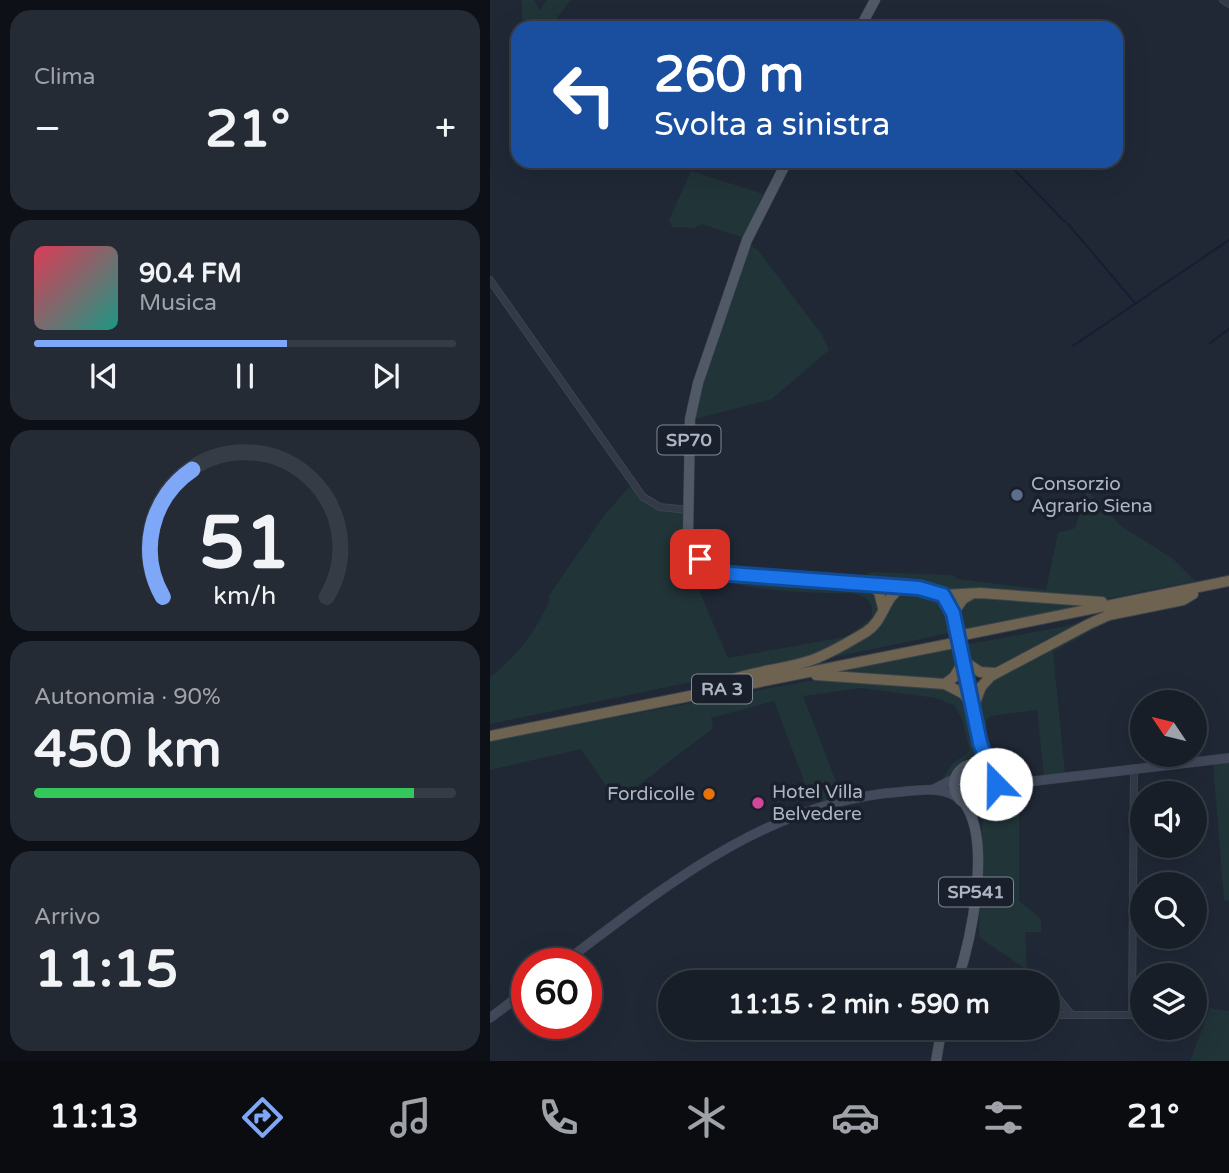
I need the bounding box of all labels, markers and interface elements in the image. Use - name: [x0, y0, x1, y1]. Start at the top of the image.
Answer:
- text: 260 m: [654, 46, 804, 105]
- icon: left: [539, 49, 630, 140]
- text: Clima: [34, 63, 95, 91]
- text: 21°: [205, 98, 290, 161]
- text: −: [34, 106, 61, 152]
- text: +: [435, 106, 456, 152]
- text: Svolta a sinistra: [654, 106, 890, 144]
- text: 90.4 FM: [139, 258, 242, 289]
- text: Musica: [139, 289, 217, 317]
- icon: previous: [85, 357, 123, 395]
- icon: pause: [226, 357, 264, 395]
- icon: next: [367, 357, 405, 395]
- road number: SP70: [658, 426, 720, 454]
- place label: Consorzio Agrario Siena: [1031, 473, 1153, 517]
- marker: Consorzio Agrario Siena: [1009, 487, 1025, 503]
- text: 51: [199, 500, 291, 588]
- pin: [670, 529, 730, 589]
- icon: arrive: [681, 540, 719, 578]
- text: km/h: [214, 580, 276, 610]
- road number: RA 3: [692, 674, 752, 704]
- text: Autonomia · 90%: [34, 683, 221, 711]
- north arrow: [1130, 690, 1208, 766]
- map controls: [1130, 690, 1207, 1040]
- text: 450 km: [34, 718, 222, 781]
- position arrow: [959, 747, 1033, 821]
- place label: Hotel Villa Belvedere: [772, 781, 863, 825]
- button: sound: [1130, 781, 1207, 858]
- place label: Fordicolle: [607, 783, 695, 805]
- marker: Fordicolle: [701, 786, 717, 802]
- marker: Hotel Villa Belvedere: [750, 795, 766, 811]
- button: search: [1130, 872, 1207, 949]
- road number: SP541: [939, 878, 1013, 906]
- text: Arrivo: [34, 903, 100, 931]
- text: 11:15: [34, 938, 178, 1001]
- speed limit sign: 60: [511, 948, 602, 1039]
- button: layers: [1130, 963, 1207, 1040]
- text: 11:15 · 2 min · 590 m: [728, 989, 990, 1020]
- icon: directions: [238, 1093, 287, 1142]
- icon: music: [386, 1093, 435, 1142]
- icon: phone: [534, 1093, 583, 1142]
- icon: climate: [682, 1093, 731, 1142]
- icon: car: [831, 1093, 880, 1142]
- icon: filters: [979, 1093, 1028, 1142]
- text: 11:13: [50, 1098, 138, 1136]
- text: 21°: [1127, 1098, 1179, 1136]

